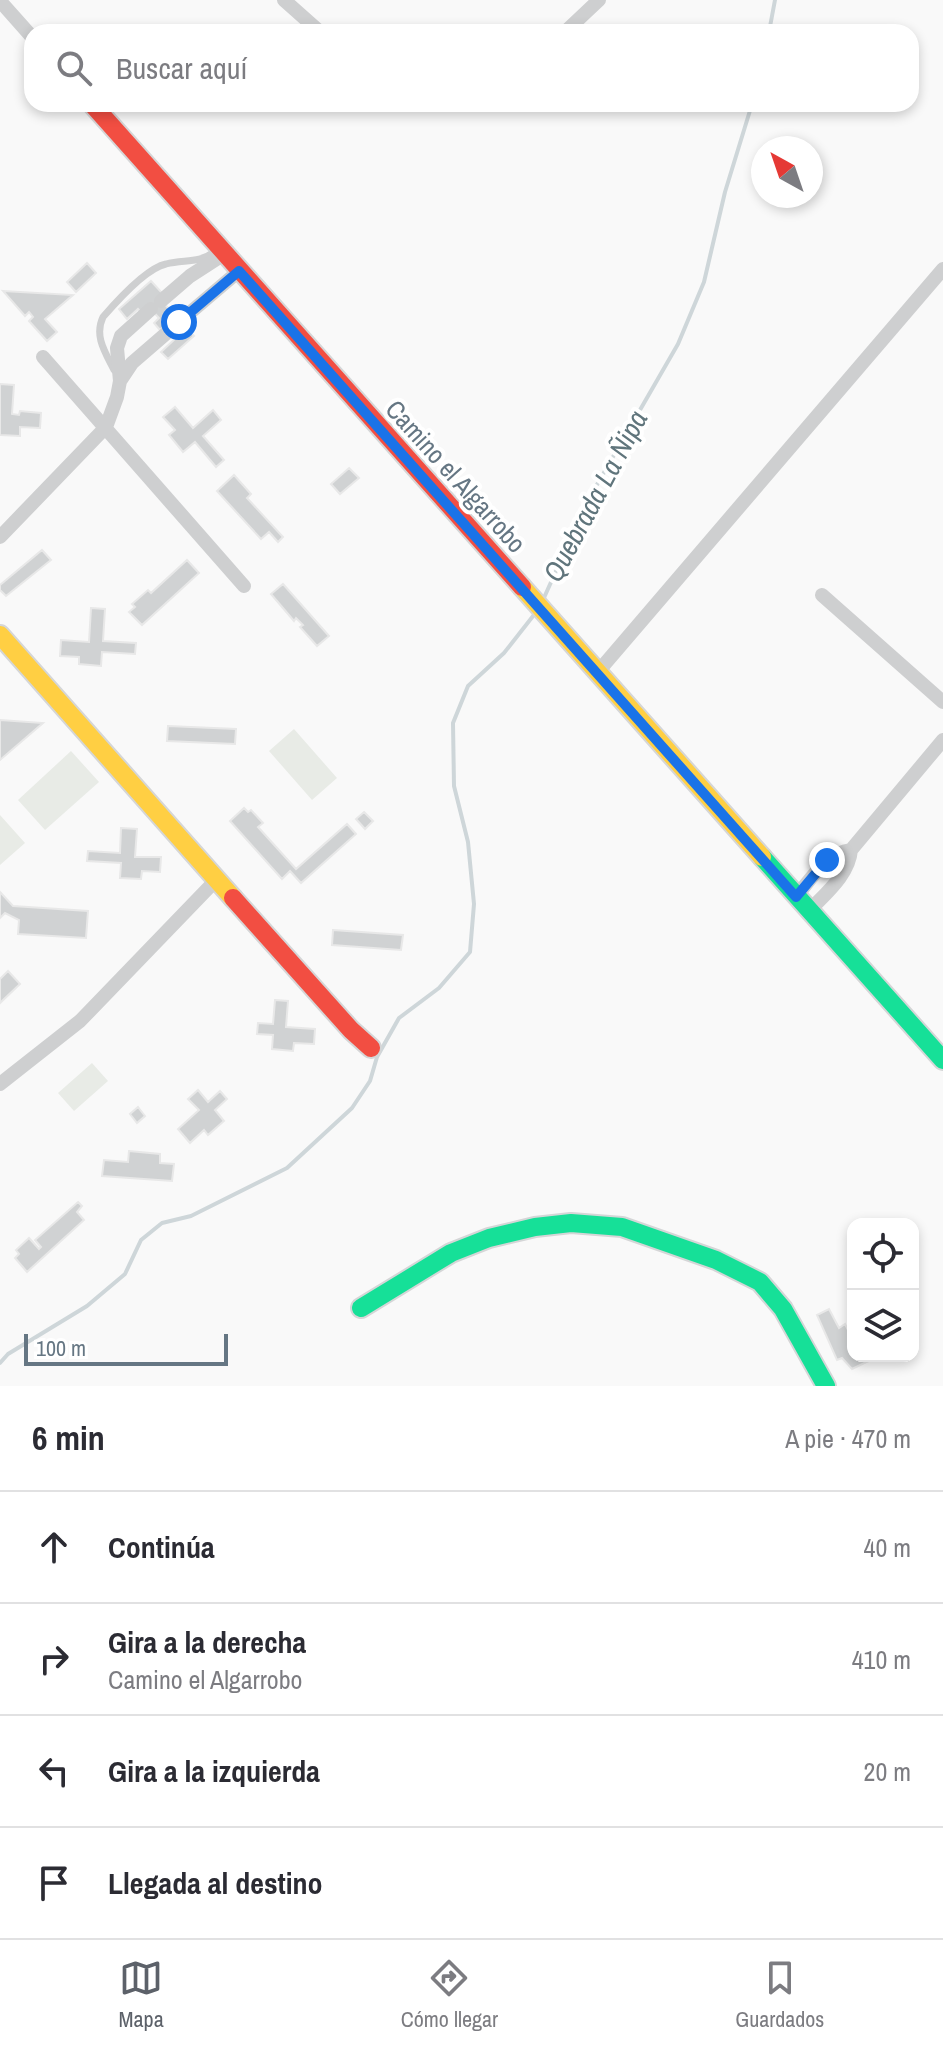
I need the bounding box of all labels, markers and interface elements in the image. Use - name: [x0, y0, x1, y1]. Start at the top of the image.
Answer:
- search box: [24, 24, 919, 112]
- icon: search: [52, 46, 96, 90]
- text: Buscar aquí: [116, 48, 247, 88]
- north arrow: [751, 136, 823, 208]
- route start: [161, 304, 197, 340]
- street label: Camino el Algarrobo: [378, 392, 534, 560]
- water label: Quebrada La Ñipa: [534, 404, 656, 588]
- route end: [809, 842, 845, 878]
- map controls: [847, 1218, 919, 1362]
- button: locate: [847, 1218, 919, 1290]
- button: layers: [847, 1290, 919, 1362]
- scale bar: [24, 1330, 228, 1366]
- text: 100 m: [36, 1333, 86, 1363]
- text: 6 min: [32, 1415, 105, 1461]
- text: A pie · 470 m: [785, 1421, 911, 1456]
- icon: ahead: [32, 1525, 76, 1569]
- text: Continúa: [108, 1527, 215, 1567]
- text: 40 m: [864, 1530, 911, 1565]
- text: Gira a la derecha: [108, 1622, 306, 1662]
- icon: right: [32, 1637, 76, 1681]
- text: 410 m: [852, 1642, 911, 1677]
- text: Camino el Algarrobo: [108, 1662, 302, 1697]
- icon: left: [32, 1749, 76, 1793]
- text: Gira a la izquierda: [108, 1751, 320, 1791]
- text: 20 m: [864, 1754, 911, 1789]
- icon: arrive: [32, 1861, 76, 1905]
- text: Llegada al destino: [108, 1863, 323, 1903]
- tab: Mapa: [119, 1956, 164, 2034]
- tab: Cómo llegar: [401, 1956, 498, 2034]
- tab: Guardados: [735, 1956, 824, 2034]

